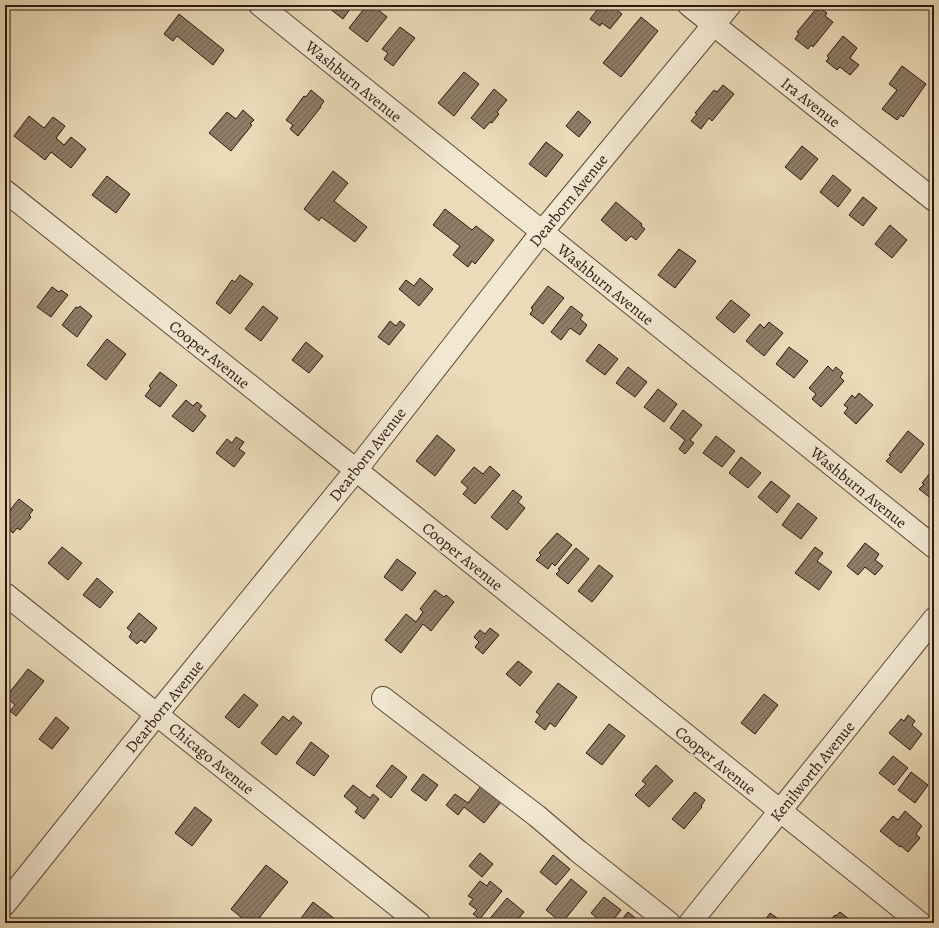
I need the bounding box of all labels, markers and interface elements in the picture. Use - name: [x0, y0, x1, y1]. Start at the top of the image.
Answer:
- street label: Washburn Avenue: [300, 35, 406, 128]
- street label: Ira Avenue: [776, 73, 845, 133]
- street label: Dearborn Avenue: [524, 149, 613, 252]
- street label: Washburn Avenue: [552, 238, 658, 331]
- street label: Cooper Avenue: [164, 315, 254, 394]
- street label: Dearborn Avenue: [324, 403, 411, 506]
- street label: Washburn Avenue: [805, 441, 911, 534]
- street label: Cooper Avenue: [417, 517, 507, 596]
- street label: Dearborn Avenue: [120, 655, 209, 758]
- street label: Kenilworth Avenue: [765, 717, 860, 827]
- street label: Chicago Avenue: [164, 718, 259, 800]
- street label: Cooper Avenue: [670, 721, 760, 800]

